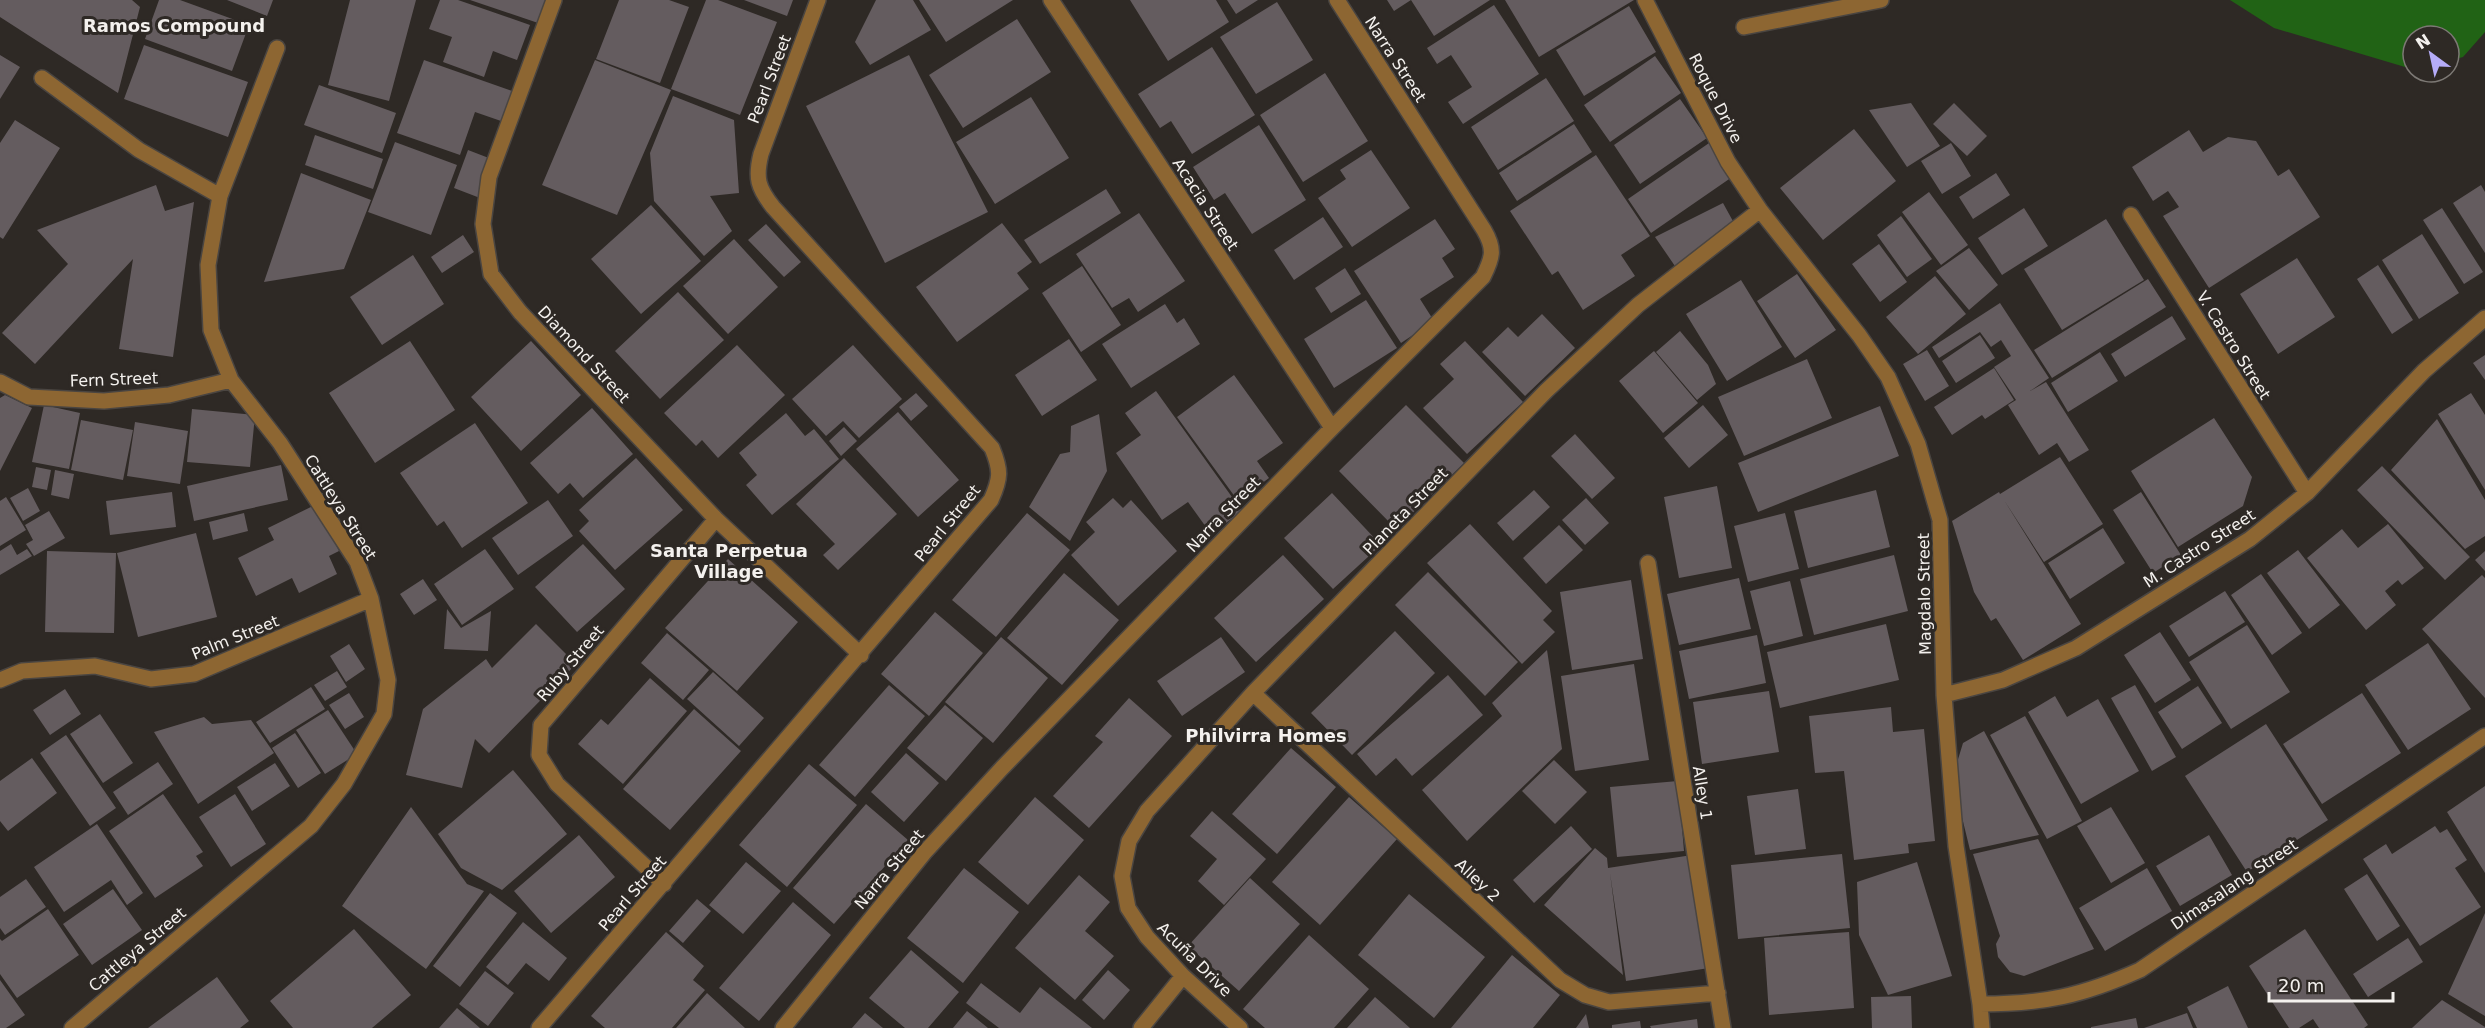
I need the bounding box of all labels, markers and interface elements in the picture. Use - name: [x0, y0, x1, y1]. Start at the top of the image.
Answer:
- street label: Narra Street: [1361, 13, 1430, 106]
- district label: Ramos Compound: [83, 15, 265, 36]
- north arrow: [2401, 24, 2461, 84]
- text: N: [2412, 30, 2434, 53]
- street label: Pearl Street: [744, 32, 795, 126]
- street label: Roque Drive: [1685, 50, 1746, 146]
- street label: Acacia Street: [1169, 155, 1242, 254]
- street label: V. Castro Street: [2193, 287, 2275, 403]
- street label: Diamond Street: [534, 302, 634, 407]
- street label: Fern Street: [70, 368, 158, 391]
- street label: Cattleya Street: [301, 451, 381, 564]
- street label: Planeta Street: [1359, 464, 1452, 559]
- street label: Narra Street: [1182, 472, 1264, 556]
- street label: Pearl Street: [911, 481, 984, 566]
- street label: M. Castro Street: [2140, 505, 2259, 592]
- street label: Magdalo Street: [1914, 533, 1935, 655]
- district label: Santa Perpetua Village: [650, 540, 808, 582]
- street label: Palm Street: [189, 611, 282, 664]
- street label: Ruby Street: [533, 621, 608, 705]
- district label: Philvirra Homes: [1185, 725, 1347, 746]
- street label: Alley 1: [1689, 765, 1716, 821]
- street label: Narra Street: [851, 826, 928, 913]
- street label: Dimasalang Street: [2167, 835, 2301, 934]
- street label: Pearl Street: [595, 852, 670, 935]
- street label: Alley 2: [1451, 855, 1504, 906]
- street label: Cattleya Street: [85, 903, 190, 995]
- street label: Acuña Drive: [1154, 918, 1236, 1000]
- scale bar: [2269, 965, 2394, 1003]
- text: 20 m: [2278, 975, 2324, 996]

